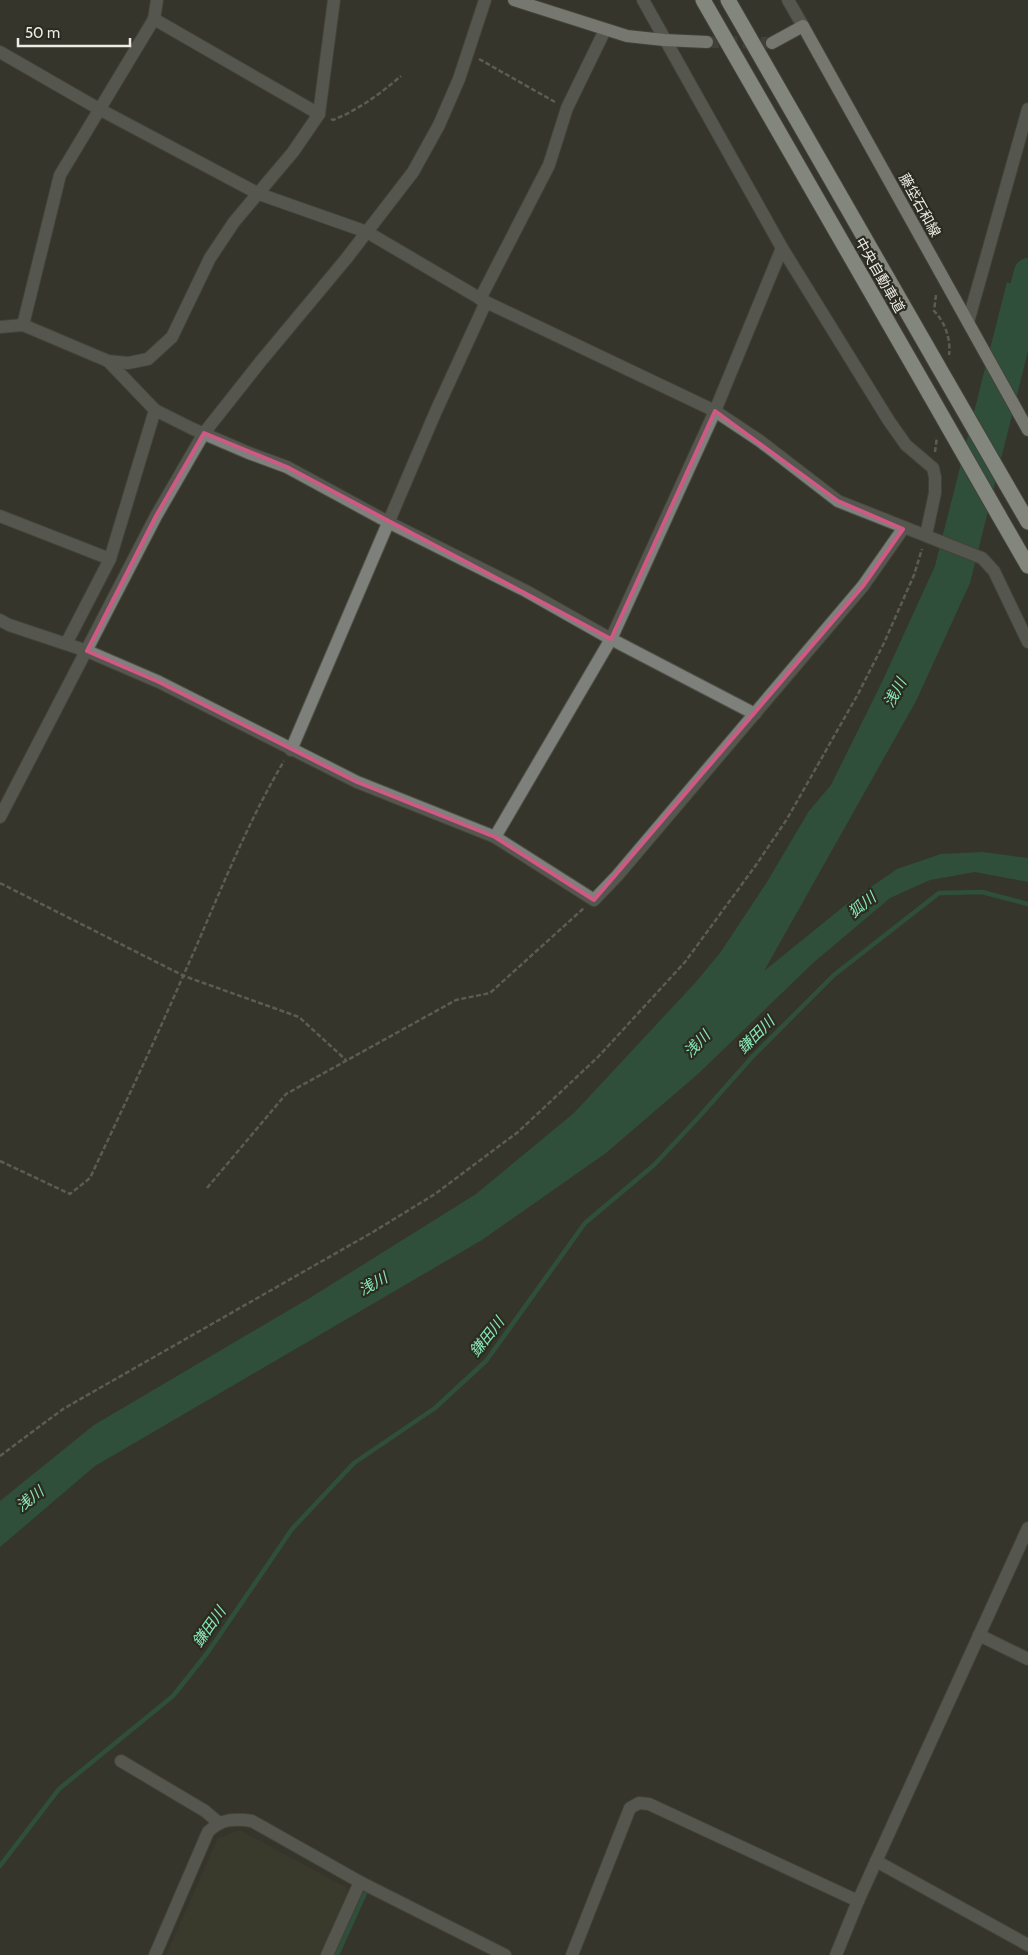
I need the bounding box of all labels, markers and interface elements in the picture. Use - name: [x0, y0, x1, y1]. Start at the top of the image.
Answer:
- scale bar: [18, 15, 130, 47]
- text: 50 m: [25, 24, 60, 42]
- street label: 藤垈石和線: [895, 170, 945, 240]
- street label: 中央自動車道: [851, 234, 909, 316]
- water label: 浅川: [880, 674, 911, 710]
- water label: 狐川: [845, 887, 881, 921]
- water label: 鎌田川: [734, 1011, 780, 1057]
- water label: 浅川: [680, 1026, 715, 1061]
- water label: 浅川: [356, 1268, 392, 1299]
- water label: 鎌田川: [466, 1312, 509, 1360]
- water label: 浅川: [13, 1481, 49, 1515]
- water label: 鎌田川: [189, 1602, 230, 1651]

